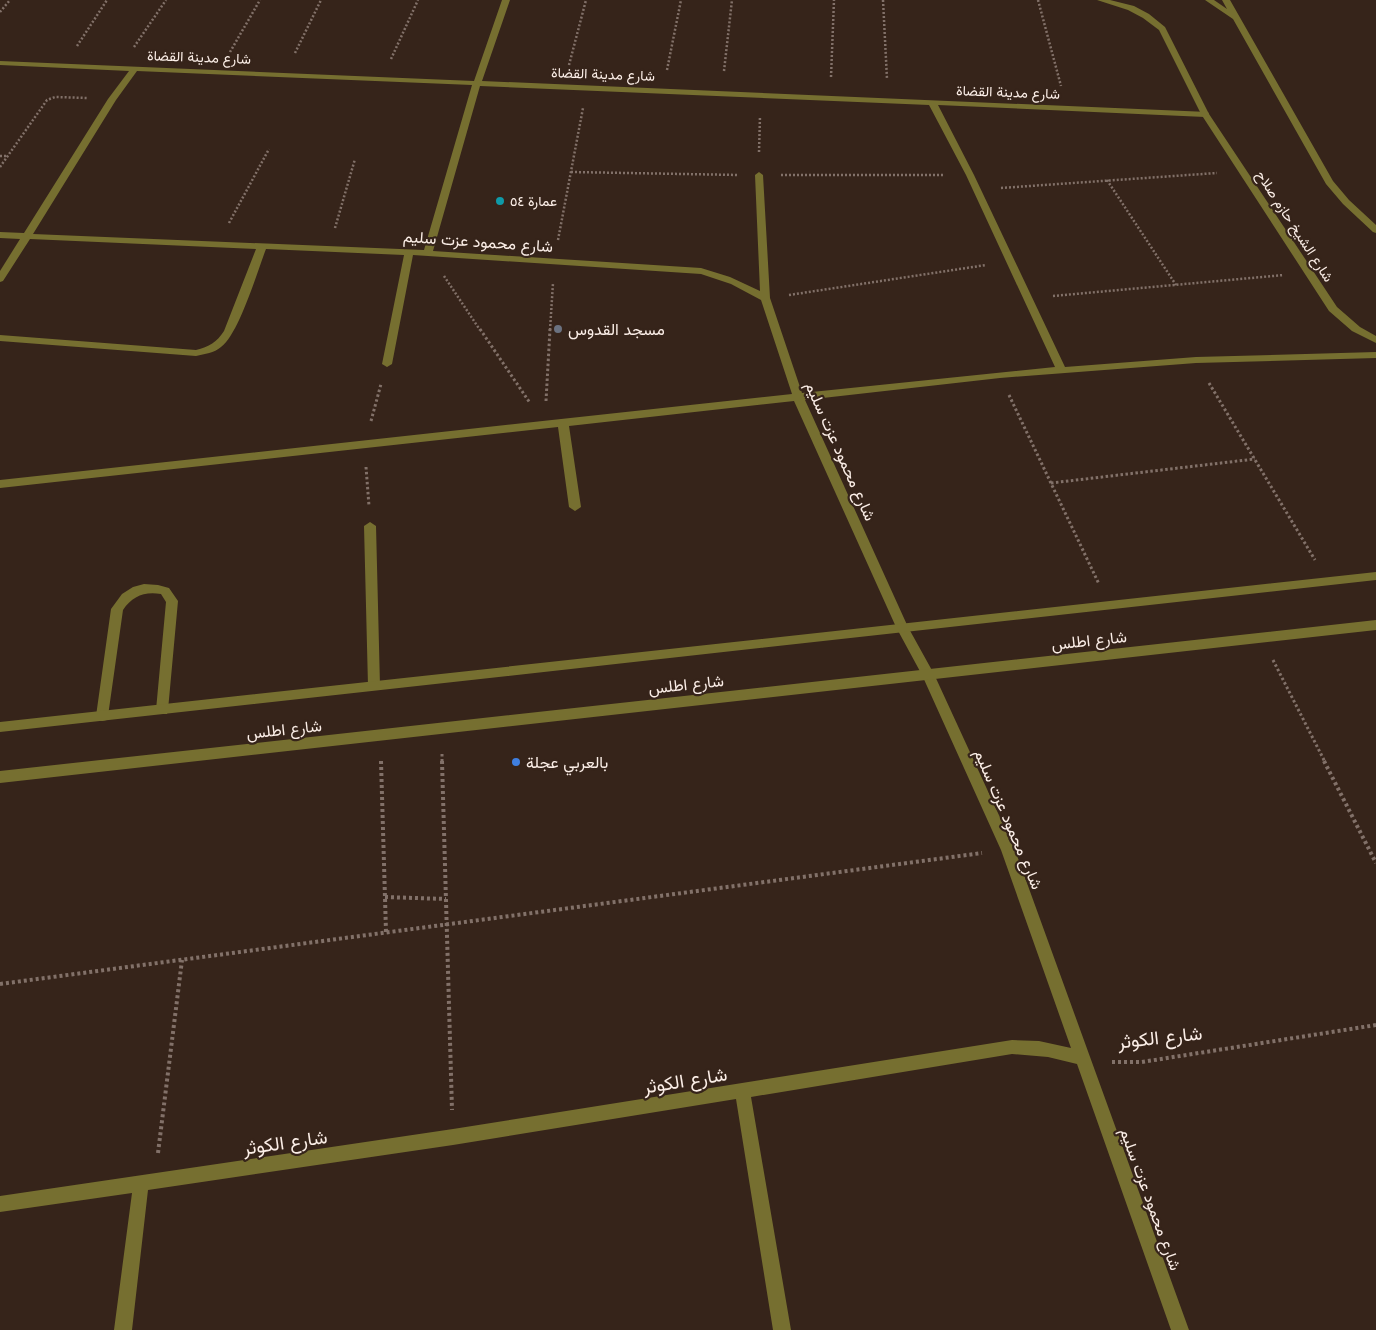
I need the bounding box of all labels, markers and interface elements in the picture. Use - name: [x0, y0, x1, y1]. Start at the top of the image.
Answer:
- street label: شارع مدينة القضاة: [147, 46, 251, 70]
- street label: شارع مدينة القضاة: [551, 63, 655, 87]
- street label: شارع مدينة القضاة: [956, 81, 1060, 105]
- street label: شارع الشيخ حازم صلاح: [1251, 167, 1338, 286]
- place label: عمارة ٥٤: [510, 192, 557, 210]
- marker: عمارة ٥٤: [494, 195, 506, 207]
- street label: شارع محمود عزت سليم: [402, 226, 554, 258]
- place label: مسجد القدوس: [568, 319, 665, 340]
- marker: مسجد القدوس: [552, 323, 564, 335]
- street label: شارع محمود عزت سليم: [799, 378, 881, 525]
- street label: شارع اطلس: [1050, 626, 1128, 656]
- street label: شارع اطلس: [647, 670, 725, 700]
- street label: شارع اطلس: [245, 715, 323, 745]
- street label: شارع محمود عزت سليم: [969, 746, 1048, 893]
- place label: بالعربي عجلة: [526, 752, 608, 776]
- marker: بالعربي عجلة: [510, 756, 522, 768]
- street label: شارع الكوثر: [1116, 1022, 1204, 1054]
- street label: شارع الكوثر: [640, 1062, 729, 1100]
- street label: شارع الكوثر: [240, 1125, 329, 1161]
- street label: شارع محمود عزت سليم: [1114, 1125, 1186, 1274]

